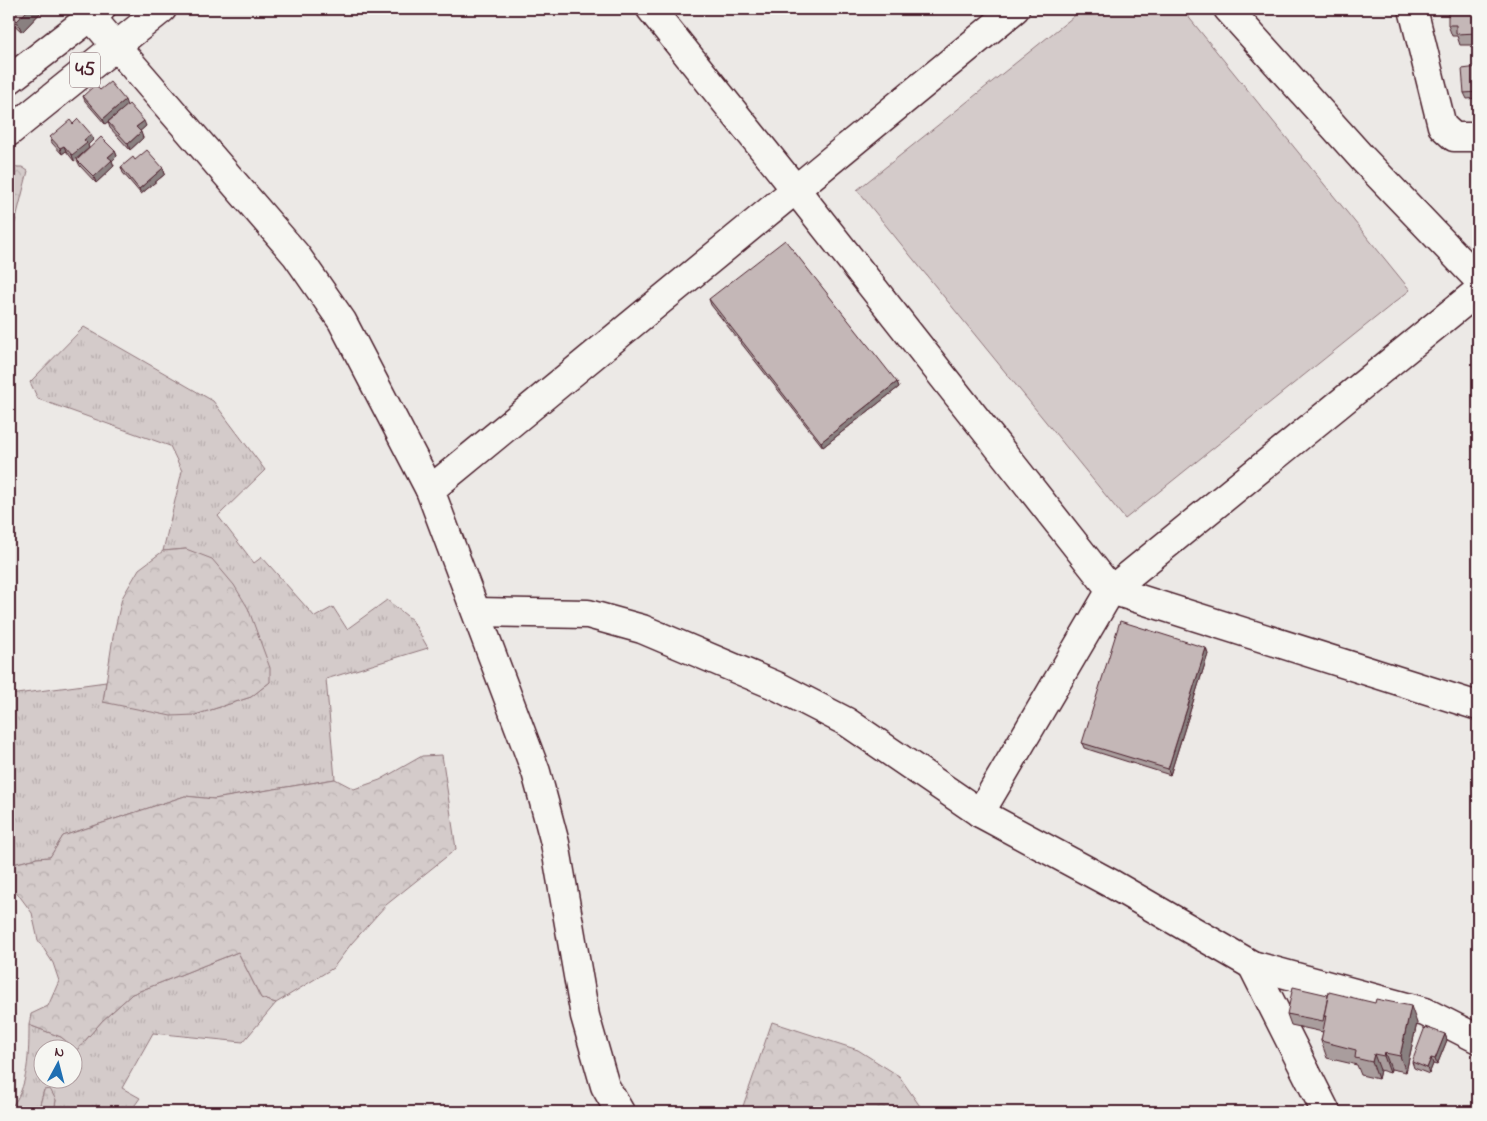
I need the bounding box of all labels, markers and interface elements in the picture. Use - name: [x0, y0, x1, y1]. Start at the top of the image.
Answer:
- road number: 45: [70, 52, 100, 88]
- north arrow: [32, 1038, 82, 1088]
- text: N: [53, 1042, 65, 1064]

